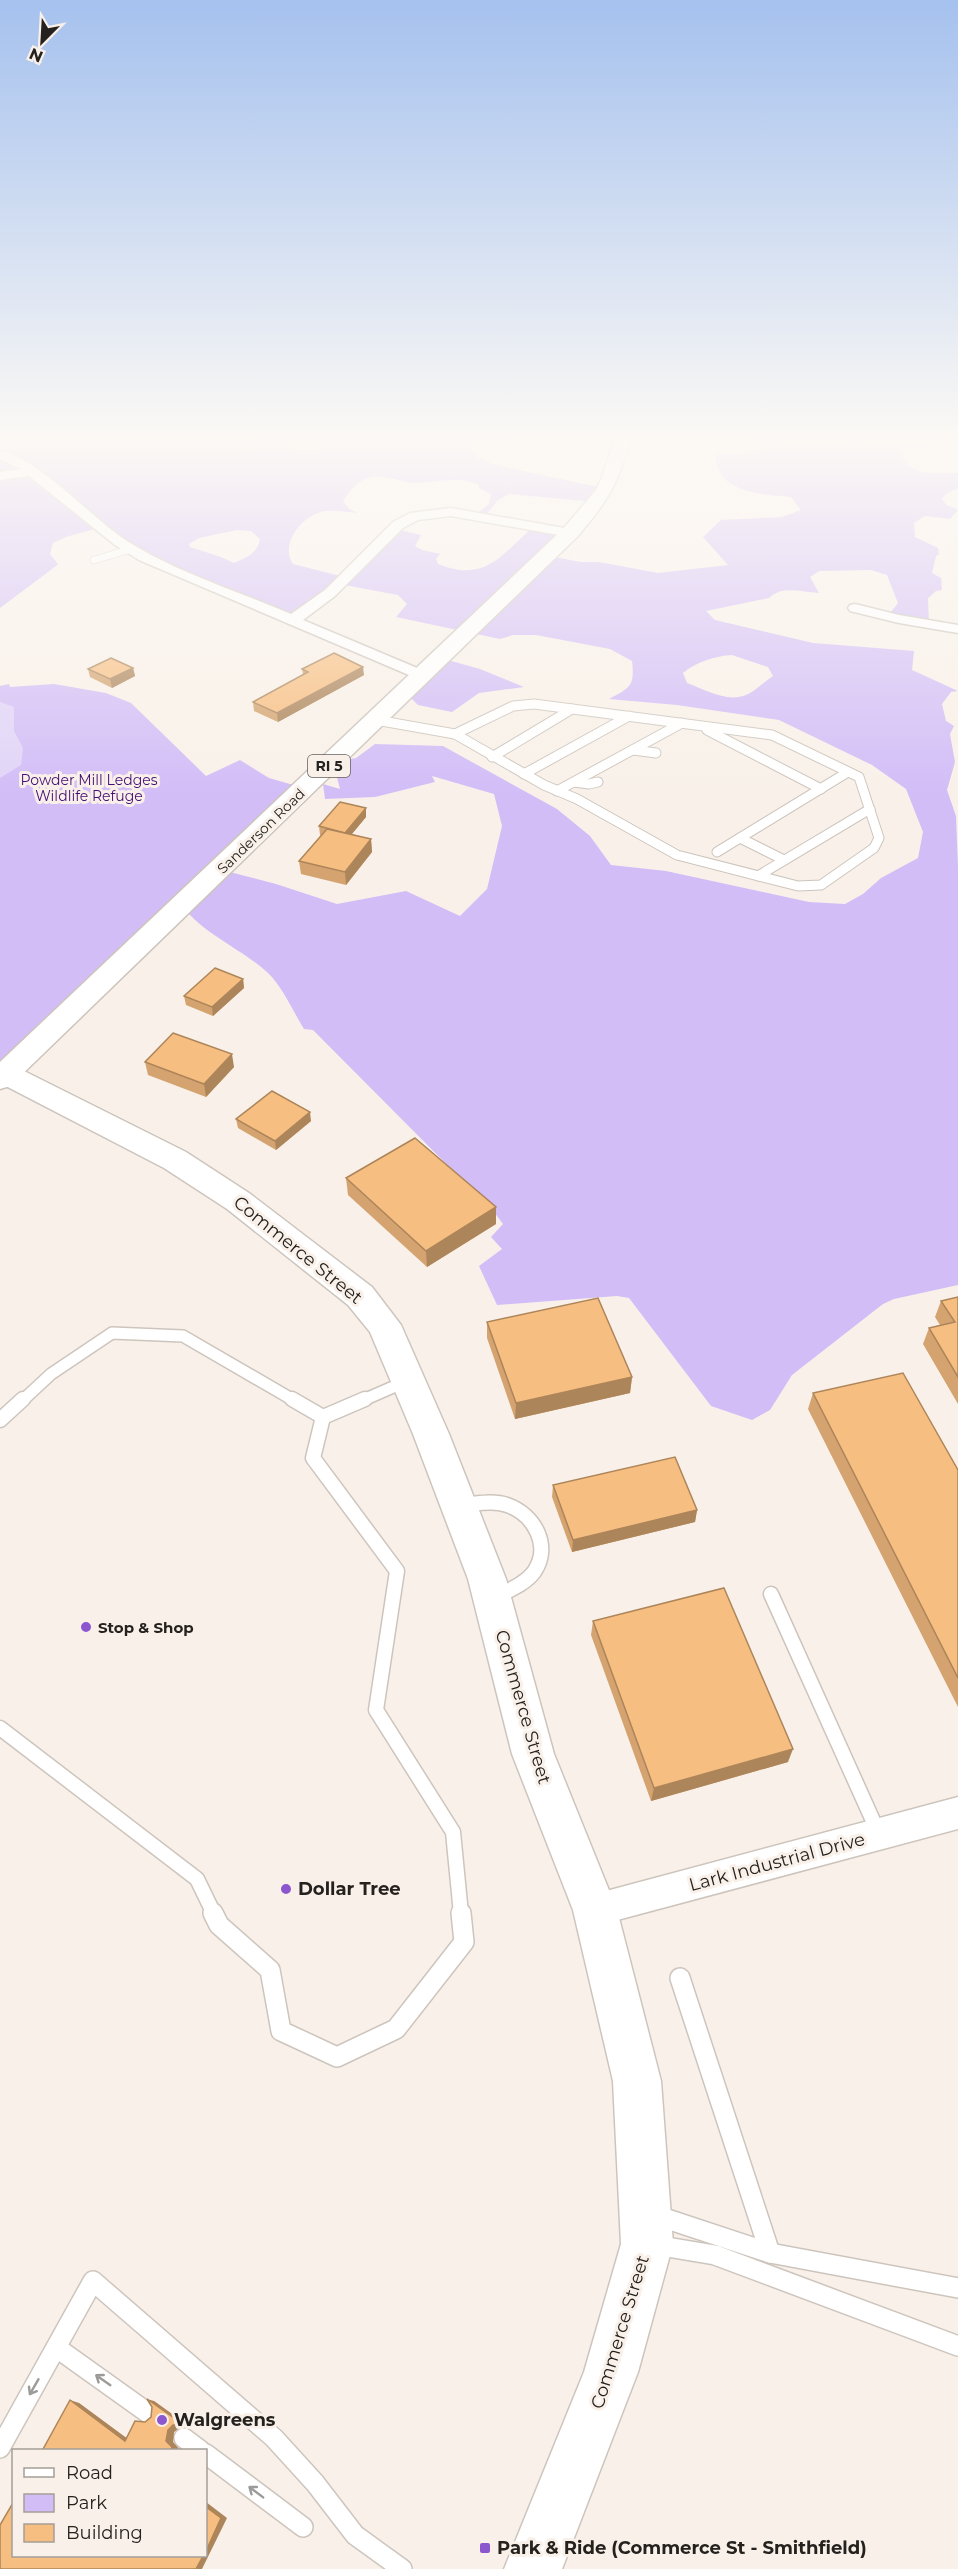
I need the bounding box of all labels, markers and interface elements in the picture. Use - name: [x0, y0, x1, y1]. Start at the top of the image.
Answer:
- north arrow: [12, 12, 72, 72]
- text: N: [26, 44, 46, 67]
- road number: RI 5: [308, 755, 350, 777]
- park label: Powder Mill Ledges Wildlife Refuge: [20, 771, 158, 805]
- street label: Sanderson Road: [213, 785, 309, 877]
- street label: Commerce Street: [229, 1191, 367, 1309]
- place label: Stop & Shop: [98, 1618, 194, 1637]
- marker: Stop & Shop: [79, 1620, 93, 1634]
- street label: Commerce Street: [490, 1627, 556, 1787]
- street label: Lark Industrial Drive: [687, 1828, 867, 1896]
- place label: Dollar Tree: [298, 1878, 401, 1900]
- marker: Dollar Tree: [279, 1882, 293, 1896]
- street label: Commerce Street: [586, 2252, 654, 2412]
- one-way arrow: [95, 2374, 111, 2386]
- one-way arrow: [28, 2378, 40, 2395]
- place label: Walgreens: [174, 2409, 276, 2431]
- marker: Walgreens: [155, 2413, 169, 2427]
- legend: [12, 2449, 207, 2557]
- text: Road: [66, 2462, 113, 2484]
- one-way arrow: [248, 2486, 264, 2499]
- text: Park: [66, 2492, 107, 2514]
- text: Building: [66, 2522, 143, 2544]
- place label: Park & Ride (Commerce St - Smithfield): [497, 2537, 867, 2559]
- marker: Park & Ride (Commerce St - Smithfield): [478, 2541, 492, 2555]

